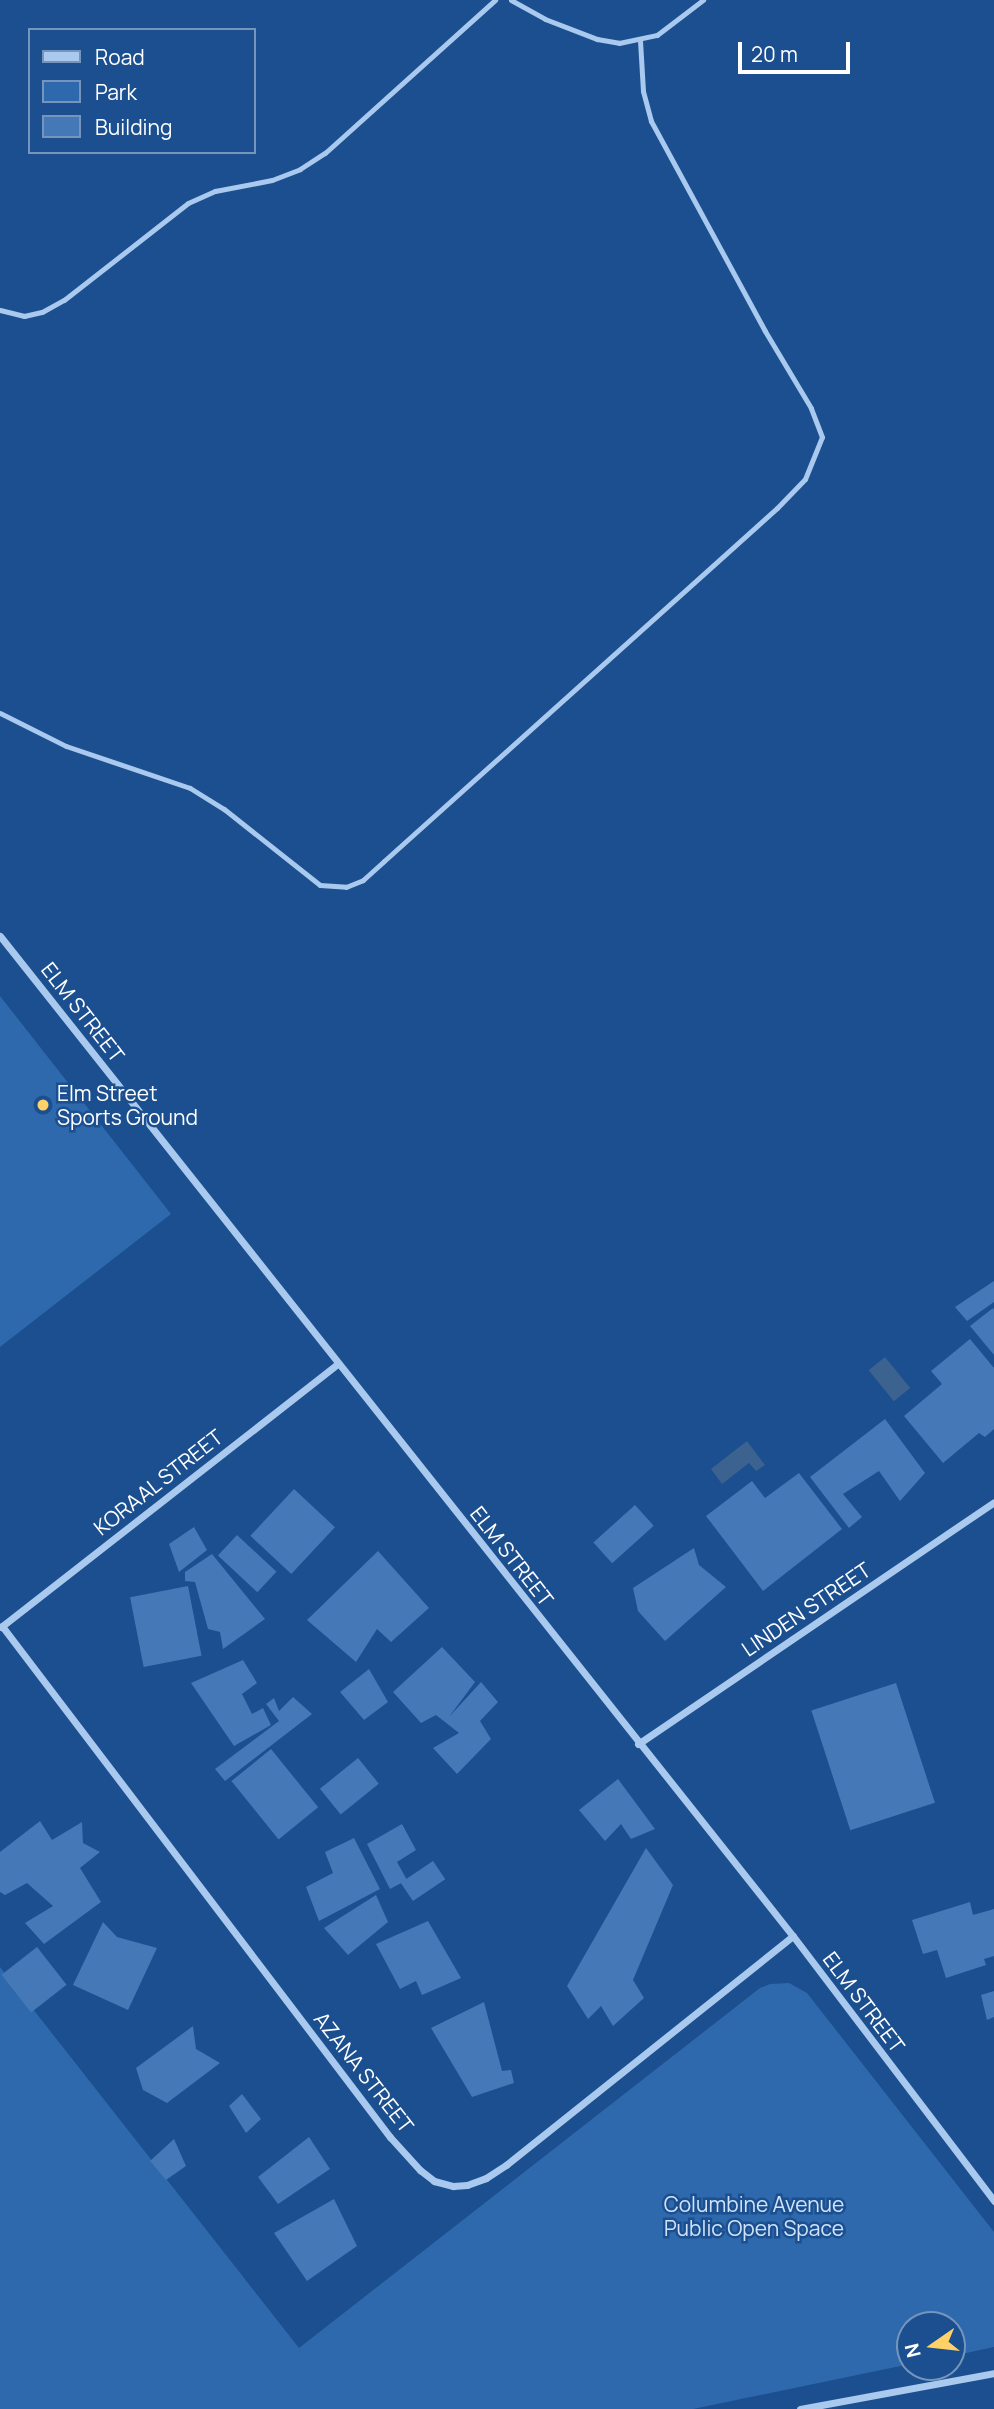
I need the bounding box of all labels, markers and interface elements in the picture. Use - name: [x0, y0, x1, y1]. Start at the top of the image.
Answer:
- legend: [28, 28, 256, 154]
- scale bar: [742, 28, 854, 72]
- text: 20 m: [751, 40, 798, 68]
- text: Road: [95, 43, 145, 71]
- text: Park: [95, 78, 137, 106]
- text: Building: [95, 113, 172, 141]
- street label: ELM STREET: [36, 957, 130, 1067]
- place label: Elm Street Sports Ground: [57, 1080, 198, 1130]
- marker: Elm Street Sports Ground: [35, 1097, 51, 1113]
- street label: KORAAL STREET: [88, 1424, 228, 1540]
- street label: ELM STREET: [465, 1501, 559, 1611]
- street label: LINDEN STREET: [737, 1557, 875, 1661]
- street label: ELM STREET: [818, 1947, 910, 2057]
- street label: AZANA STREET: [309, 2006, 419, 2138]
- park label: Columbine Avenue Public Open Space: [664, 2191, 844, 2241]
- north arrow: [896, 2311, 966, 2381]
- text: N: [898, 2341, 927, 2360]

